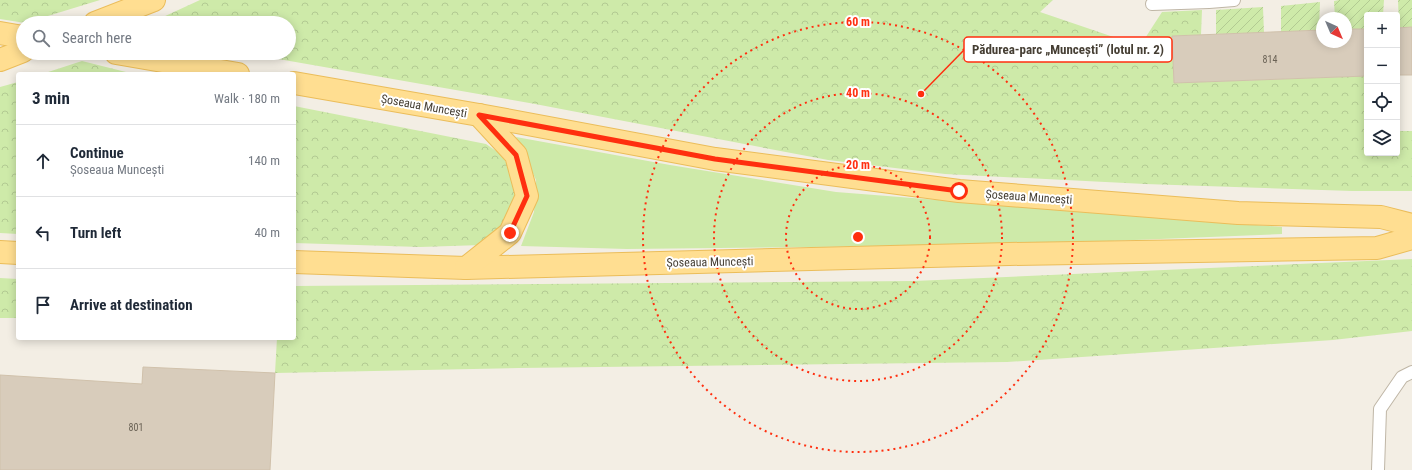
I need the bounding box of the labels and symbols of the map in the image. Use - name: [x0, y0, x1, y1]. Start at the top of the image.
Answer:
- north arrow: [1316, 12, 1352, 48]
- text: 60 m: [846, 15, 870, 29]
- callout: Pădurea-parc „Muncești” (lotul nr. 2): [964, 37, 1172, 62]
- text: Pădurea-parc „Muncești” (lotul nr. 2): [972, 42, 1164, 58]
- house number: 814: [1263, 54, 1277, 65]
- text: 40 m: [846, 86, 870, 100]
- street label: Șoseaua Muncești: [380, 92, 468, 121]
- text: 20 m: [846, 158, 870, 172]
- route start: [950, 182, 968, 200]
- street label: Șoseaua Muncești: [985, 187, 1073, 208]
- route end: [501, 224, 519, 242]
- centre of rings: [851, 230, 865, 244]
- street label: Șoseaua Muncești: [666, 254, 754, 271]
- house number: 801: [129, 422, 143, 433]

